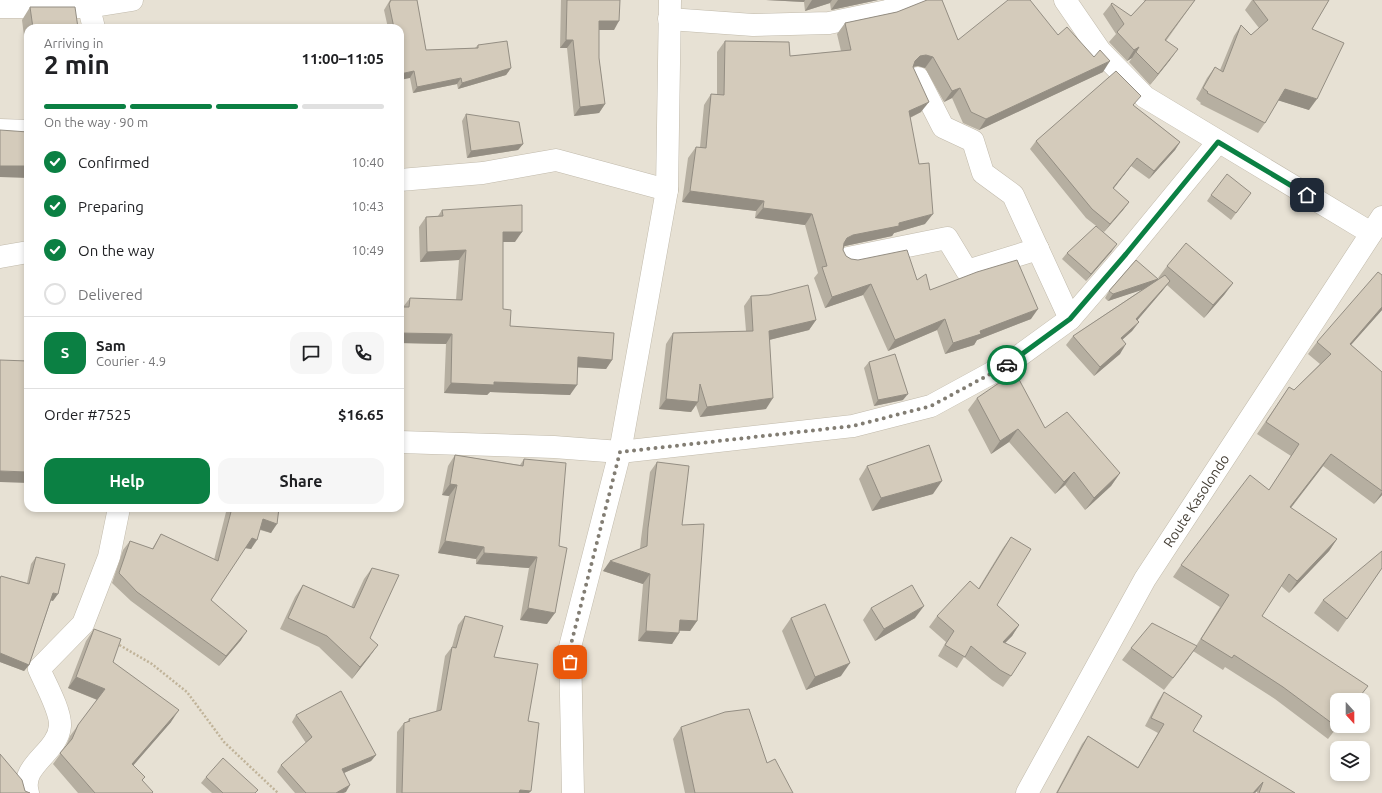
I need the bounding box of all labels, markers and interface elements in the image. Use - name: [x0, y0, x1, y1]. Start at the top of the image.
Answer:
- text: Arriving in: [44, 36, 103, 50]
- text: 2 min: [44, 50, 110, 79]
- text: 11:00–11:05: [301, 50, 384, 67]
- text: On the way · 90 m: [44, 115, 148, 129]
- icon: check: [44, 151, 66, 173]
- text: Confirmed: [78, 154, 150, 171]
- text: 10:40: [351, 155, 384, 169]
- pin: [1290, 178, 1324, 212]
- icon: home: [1296, 184, 1318, 206]
- icon: check: [44, 195, 66, 217]
- text: Preparing: [78, 198, 144, 215]
- text: 10:43: [351, 199, 384, 213]
- icon: check: [44, 239, 66, 261]
- text: On the way: [78, 242, 154, 259]
- text: 10:49: [351, 243, 384, 257]
- text: Delivered: [78, 286, 143, 303]
- button: chat: [290, 332, 332, 374]
- button: phone: [342, 332, 384, 374]
- text: Sam: [96, 337, 126, 354]
- text: S: [61, 344, 69, 361]
- courier: [987, 345, 1027, 385]
- text: Courier · 4.9: [96, 354, 166, 368]
- icon: car: [996, 354, 1018, 376]
- text: Order #7525: [44, 406, 131, 423]
- text: $16.65: [338, 406, 384, 423]
- street label: Route Kasolondo: [1160, 451, 1232, 550]
- button: Help: [44, 458, 210, 504]
- button: Share: [218, 458, 384, 504]
- pin: [553, 645, 587, 679]
- icon: bag: [559, 651, 581, 673]
- north arrow: [1330, 693, 1370, 733]
- map controls: [1330, 693, 1370, 781]
- button: layers: [1330, 741, 1370, 781]

